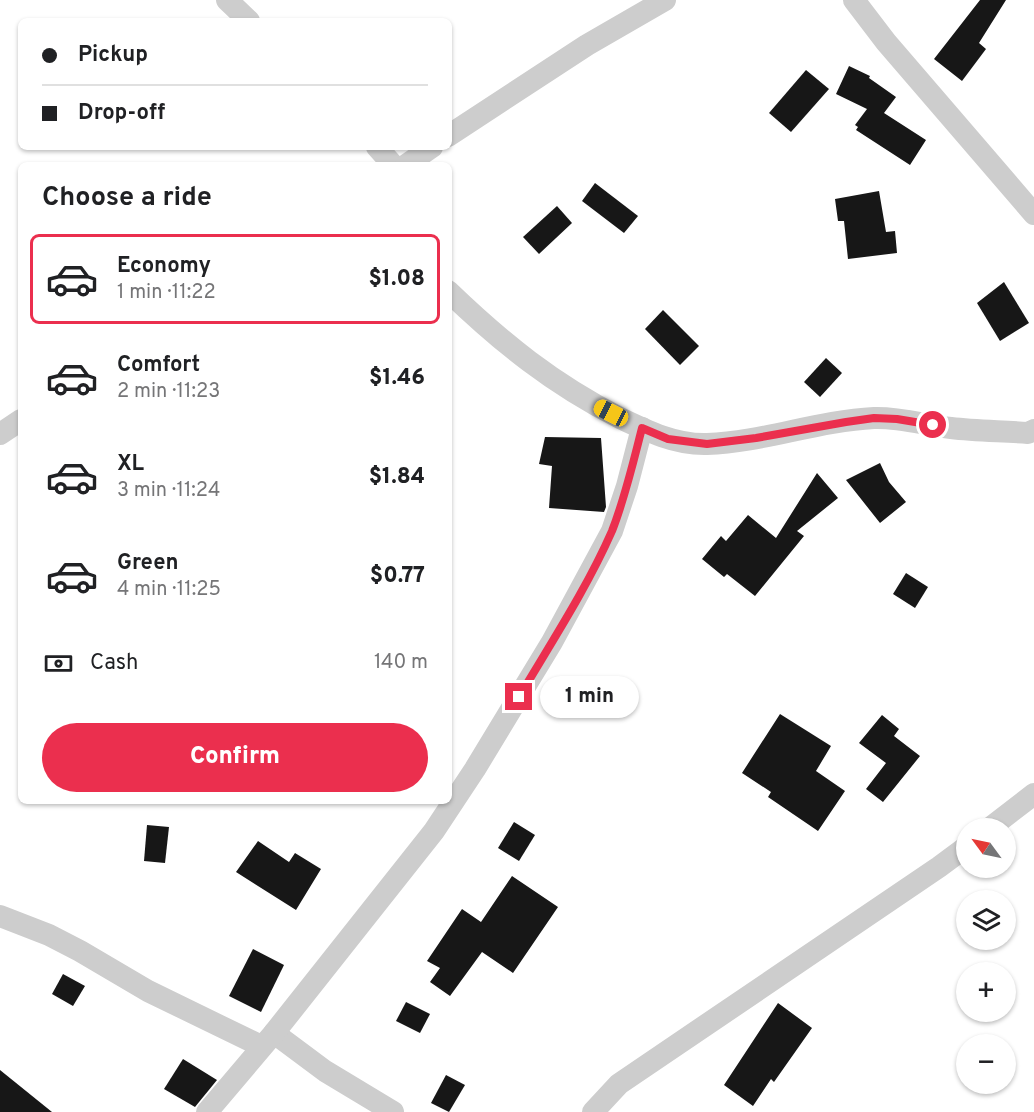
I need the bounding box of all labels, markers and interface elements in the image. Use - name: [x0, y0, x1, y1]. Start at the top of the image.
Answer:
- text: Pickup: [78, 42, 148, 69]
- text: Drop-off: [78, 100, 165, 127]
- text: Choose a ride: [42, 181, 212, 215]
- icon: car: [45, 252, 99, 306]
- text: Economy: [117, 253, 211, 280]
- text: $1.08: [368, 266, 425, 293]
- text: 1 min · 11:22: [117, 280, 216, 306]
- icon: car: [45, 351, 99, 405]
- text: Comfort: [117, 352, 200, 379]
- text: $1.46: [369, 365, 425, 392]
- text: 2 min · 11:23: [117, 379, 220, 405]
- car: [591, 397, 631, 429]
- route start: [919, 411, 946, 438]
- icon: car: [45, 450, 99, 504]
- text: XL: [117, 451, 144, 478]
- text: $1.84: [369, 464, 425, 491]
- text: 3 min · 11:24: [117, 478, 220, 504]
- icon: car: [45, 549, 99, 603]
- text: Green: [117, 550, 179, 577]
- text: $0.77: [370, 563, 425, 590]
- text: 4 min · 11:25: [117, 577, 221, 603]
- icon: cash: [42, 647, 75, 680]
- text: Cash: [90, 650, 139, 677]
- text: 140 m: [374, 650, 428, 676]
- callout: 1 min: [540, 676, 639, 718]
- route end: [505, 683, 532, 710]
- text: 1 min: [565, 684, 614, 710]
- button: Confirm: [42, 723, 428, 792]
- north arrow: [956, 818, 1016, 878]
- map controls: [956, 818, 1016, 1094]
- button: layers: [956, 890, 1016, 950]
- button: +: [956, 962, 1016, 1022]
- button: −: [956, 1034, 1016, 1094]

